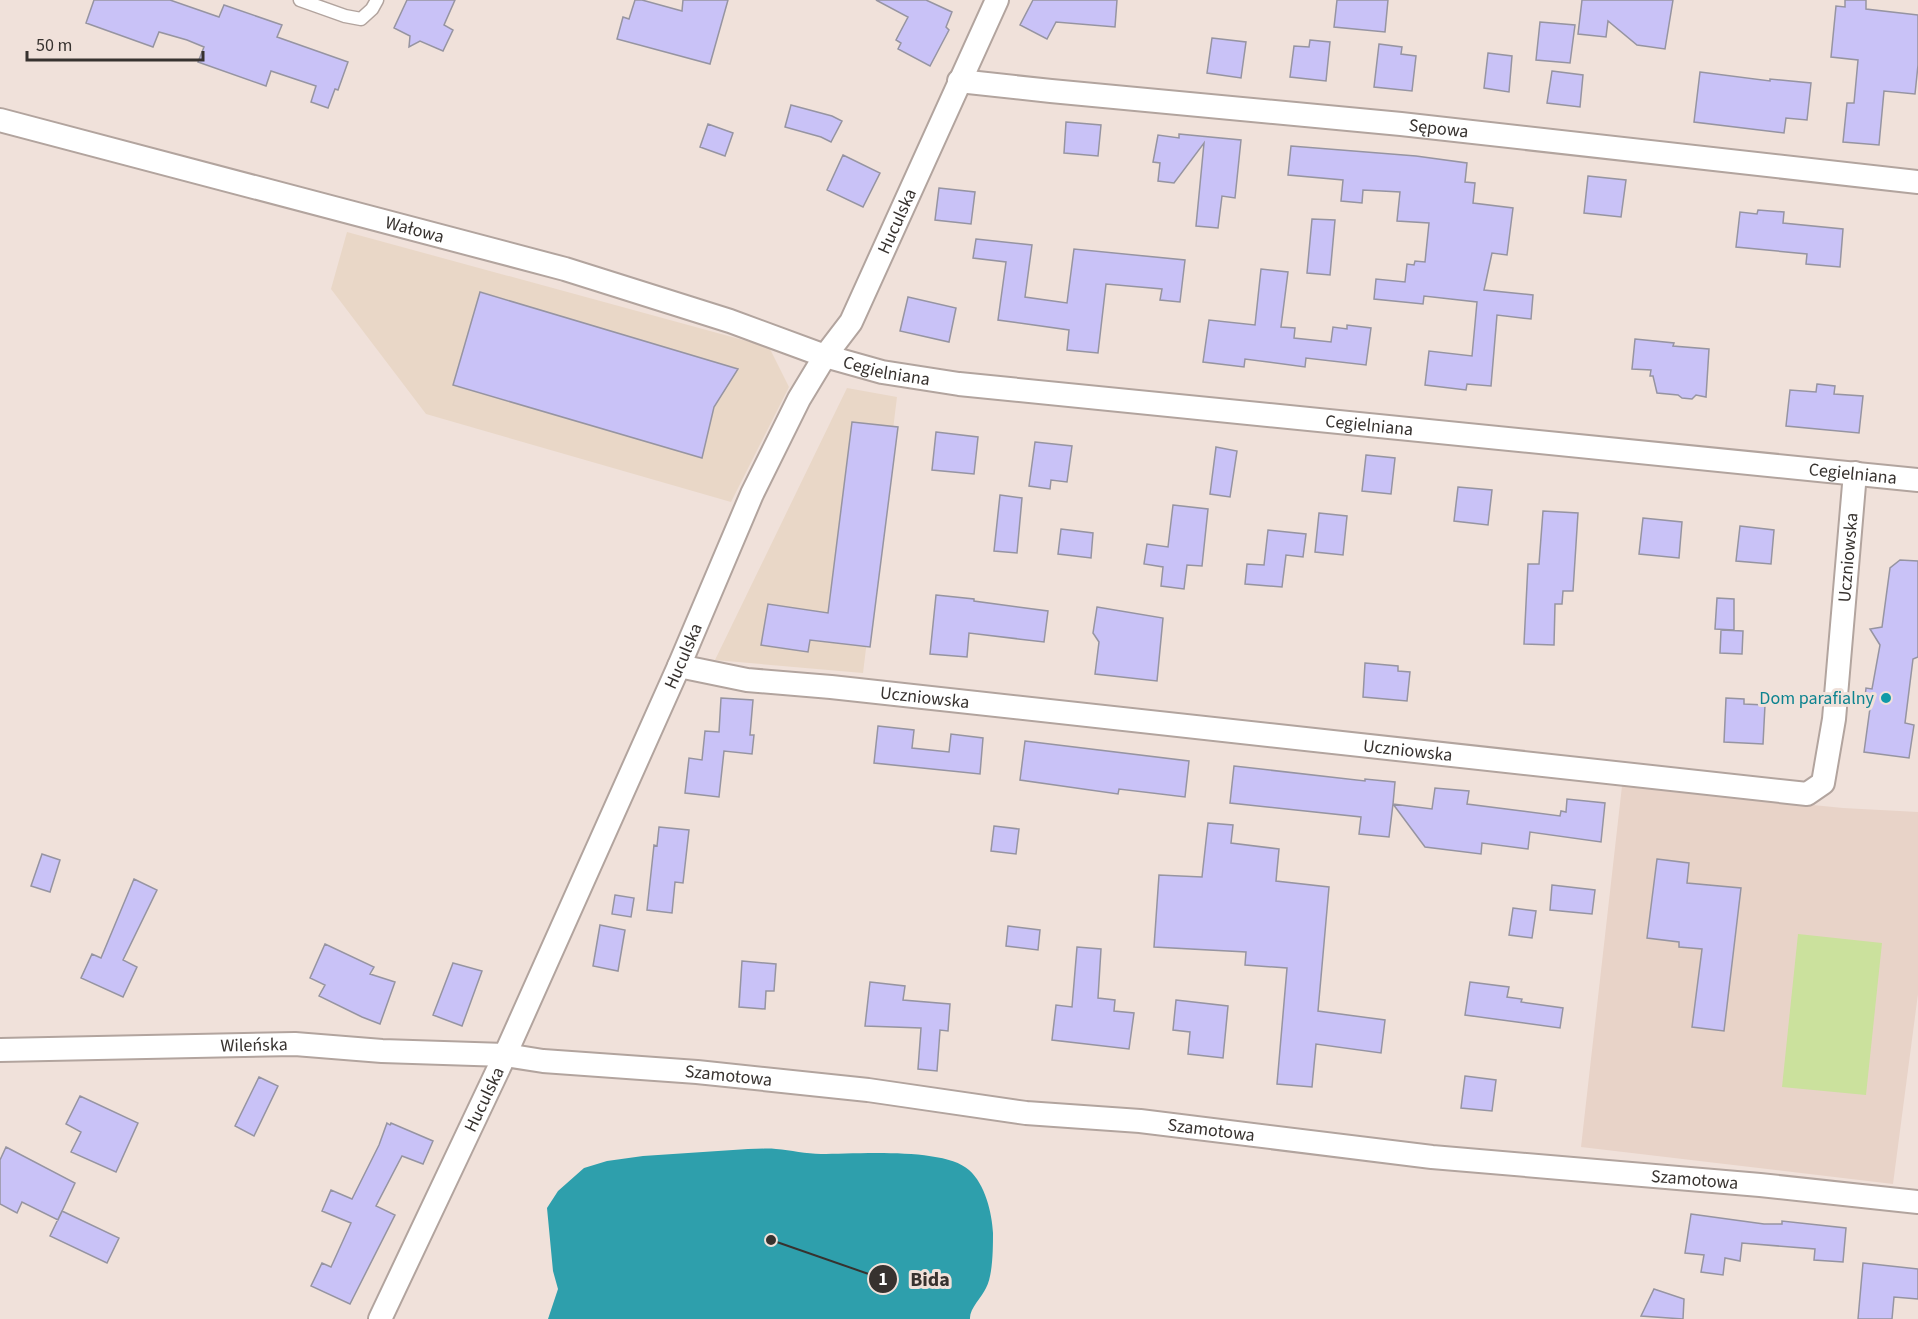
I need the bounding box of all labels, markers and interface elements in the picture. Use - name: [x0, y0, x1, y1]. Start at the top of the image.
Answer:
- scale bar: [27, 24, 202, 62]
- text: 50 m: [36, 33, 72, 58]
- street label: Sępowa: [1407, 112, 1470, 144]
- street label: Huculska: [871, 184, 923, 258]
- street label: Wałowa: [383, 210, 447, 249]
- street label: Cegielniana: [840, 349, 932, 392]
- street label: Cegielniana: [1324, 408, 1414, 442]
- street label: Cegielniana: [1808, 457, 1898, 490]
- street label: Uczniowska: [1832, 512, 1864, 603]
- street label: Huculska: [658, 619, 708, 693]
- street label: Uczniowska: [879, 680, 971, 715]
- place label: Dom parafialny: [1759, 686, 1875, 711]
- marker: Dom parafialny: [1879, 691, 1893, 705]
- street label: Uczniowska: [1362, 733, 1454, 768]
- street label: Wileńska: [220, 1032, 288, 1058]
- street label: Szamotowa: [684, 1059, 773, 1092]
- street label: Huculska: [458, 1063, 510, 1136]
- street label: Szamotowa: [1166, 1112, 1256, 1148]
- street label: Szamotowa: [1650, 1163, 1739, 1196]
- callout: Bida: [868, 1260, 961, 1298]
- text: Bida: [910, 1266, 950, 1294]
- text: 1: [878, 1267, 888, 1292]

